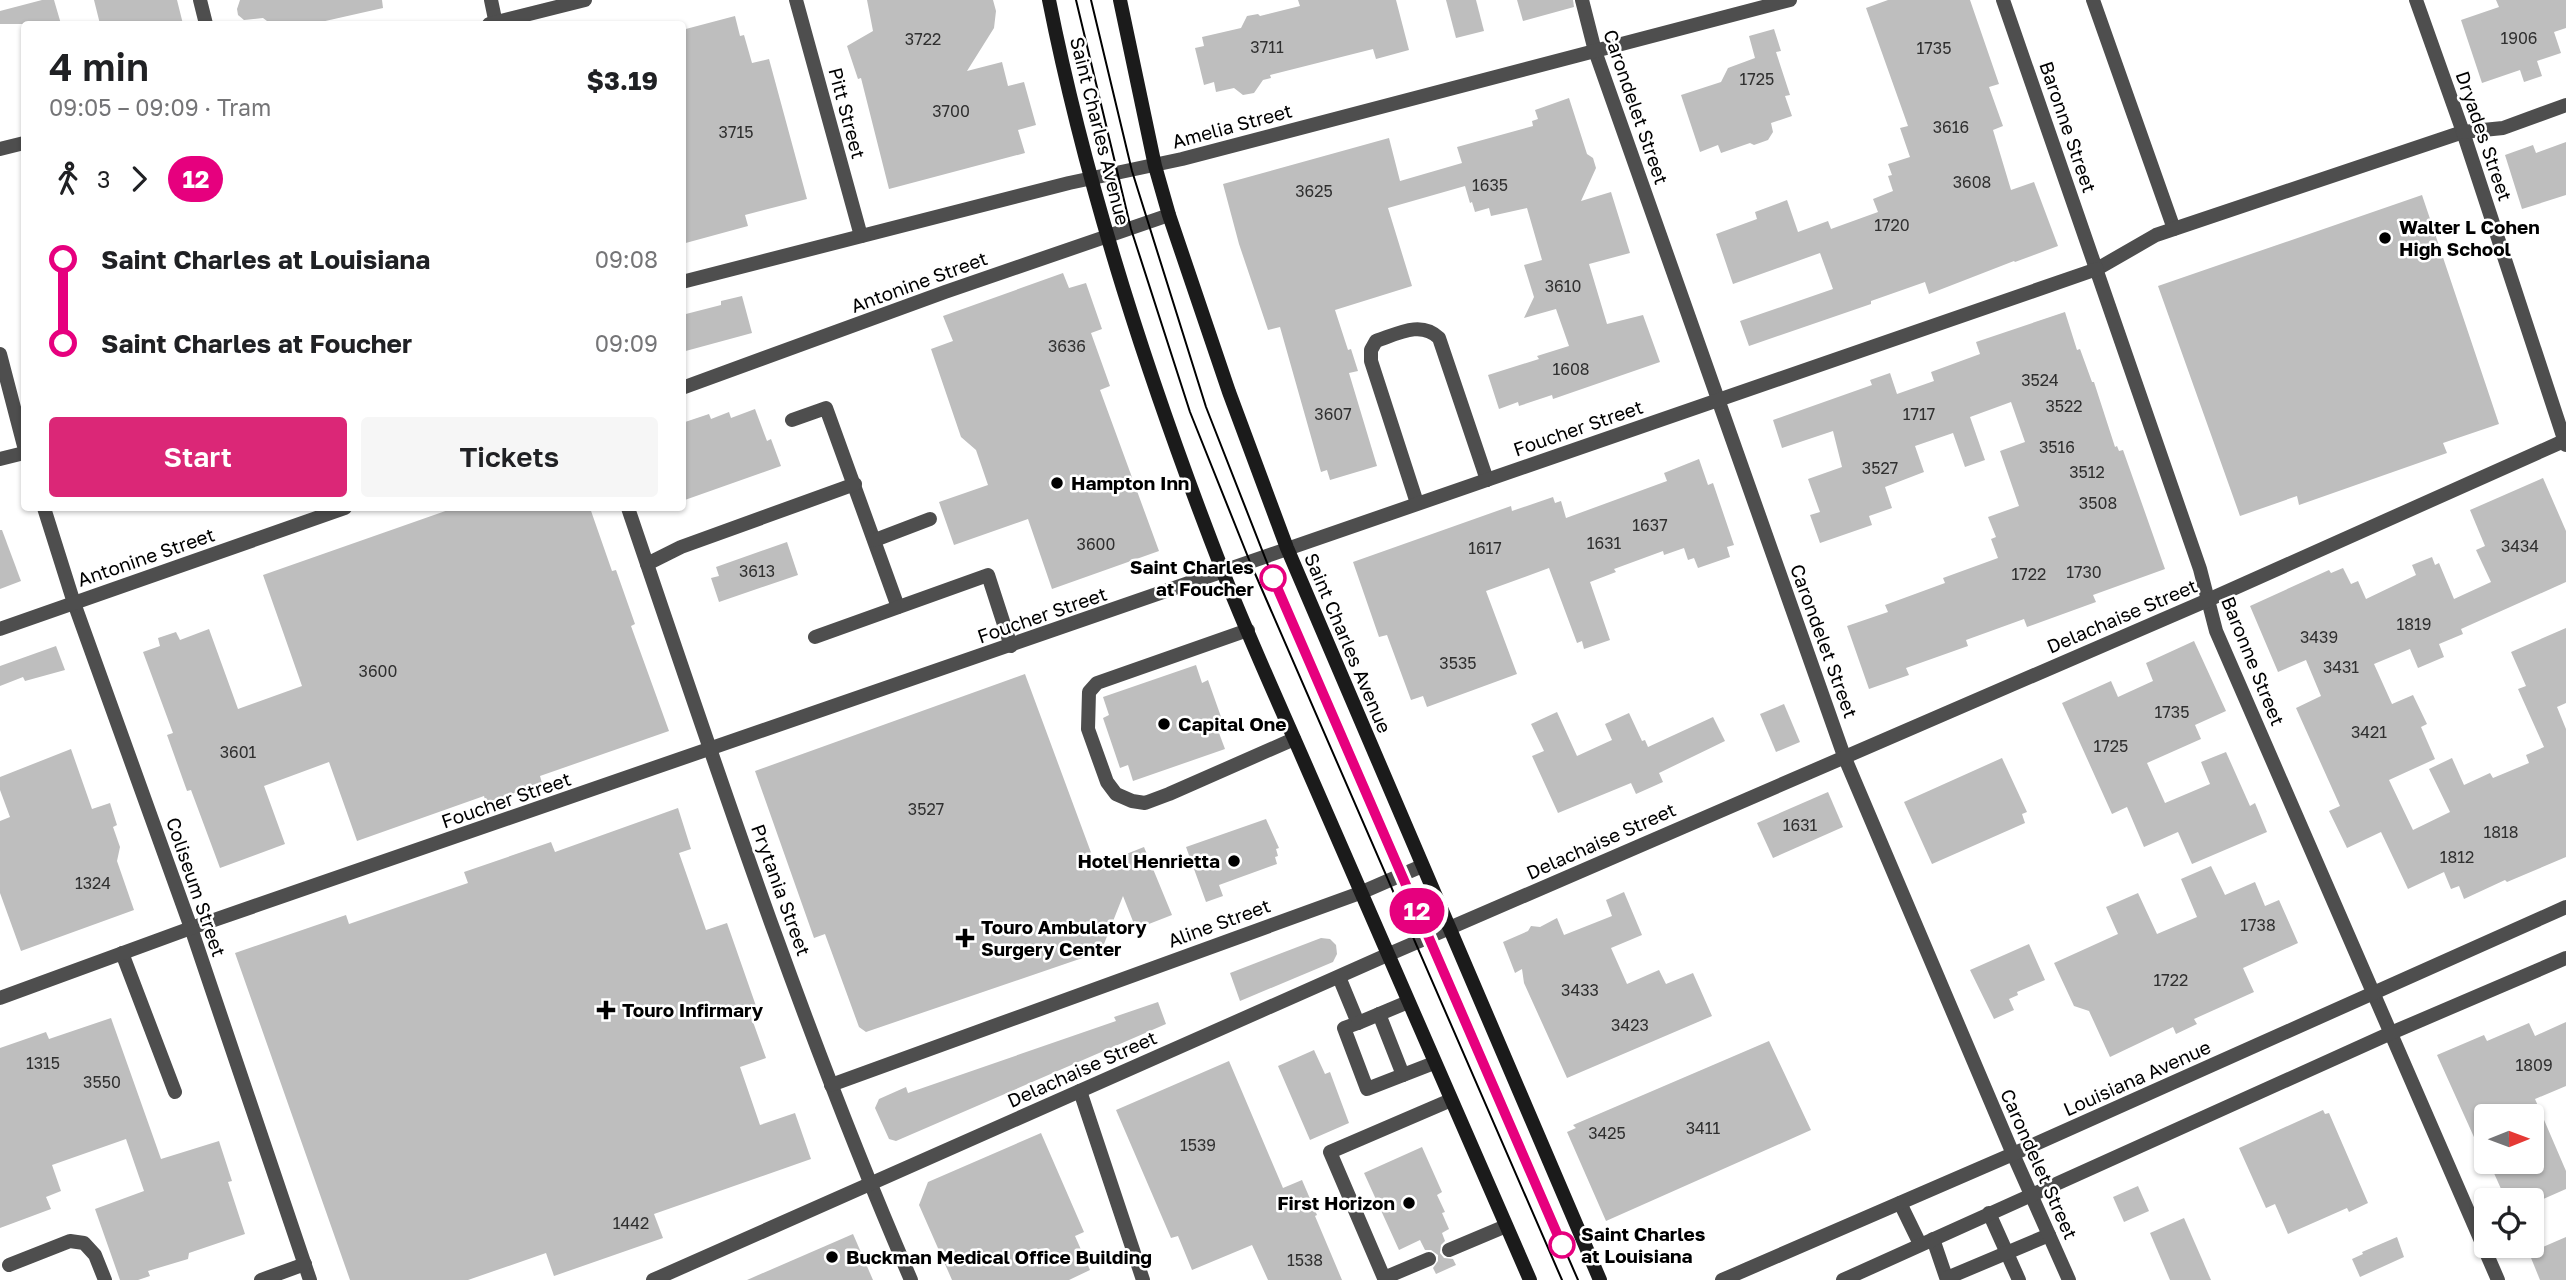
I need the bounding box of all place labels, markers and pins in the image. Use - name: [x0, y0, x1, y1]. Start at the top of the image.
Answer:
- place label: Walter L Cohen High School: [2399, 215, 2540, 260]
- marker: Walter L Cohen High School: [2377, 230, 2393, 246]
- place label: Hampton Inn: [1071, 471, 1189, 494]
- marker: Hampton Inn: [1049, 475, 1065, 491]
- place label: Saint Charles at Foucher: [1130, 555, 1255, 600]
- marker: Saint Charles at Foucher: [1260, 565, 1286, 591]
- place label: Capital One: [1178, 712, 1286, 735]
- marker: Capital One: [1156, 716, 1172, 732]
- place label: Hotel Henrietta: [1077, 849, 1220, 872]
- marker: Hotel Henrietta: [1226, 853, 1242, 869]
- place label: Touro Ambulatory Surgery Center: [981, 915, 1147, 960]
- marker: Touro Ambulatory Surgery Center: [955, 928, 975, 948]
- place label: Touro Infirmary: [622, 998, 764, 1021]
- marker: Touro Infirmary: [596, 1000, 616, 1020]
- place label: First Horizon: [1277, 1191, 1395, 1214]
- marker: First Horizon: [1401, 1195, 1417, 1211]
- place label: Saint Charles at Louisiana: [1581, 1222, 1706, 1267]
- marker: Saint Charles at Louisiana: [1549, 1232, 1575, 1258]
- place label: Buckman Medical Office Building: [846, 1245, 1152, 1268]
- marker: Buckman Medical Office Building: [824, 1249, 840, 1265]

